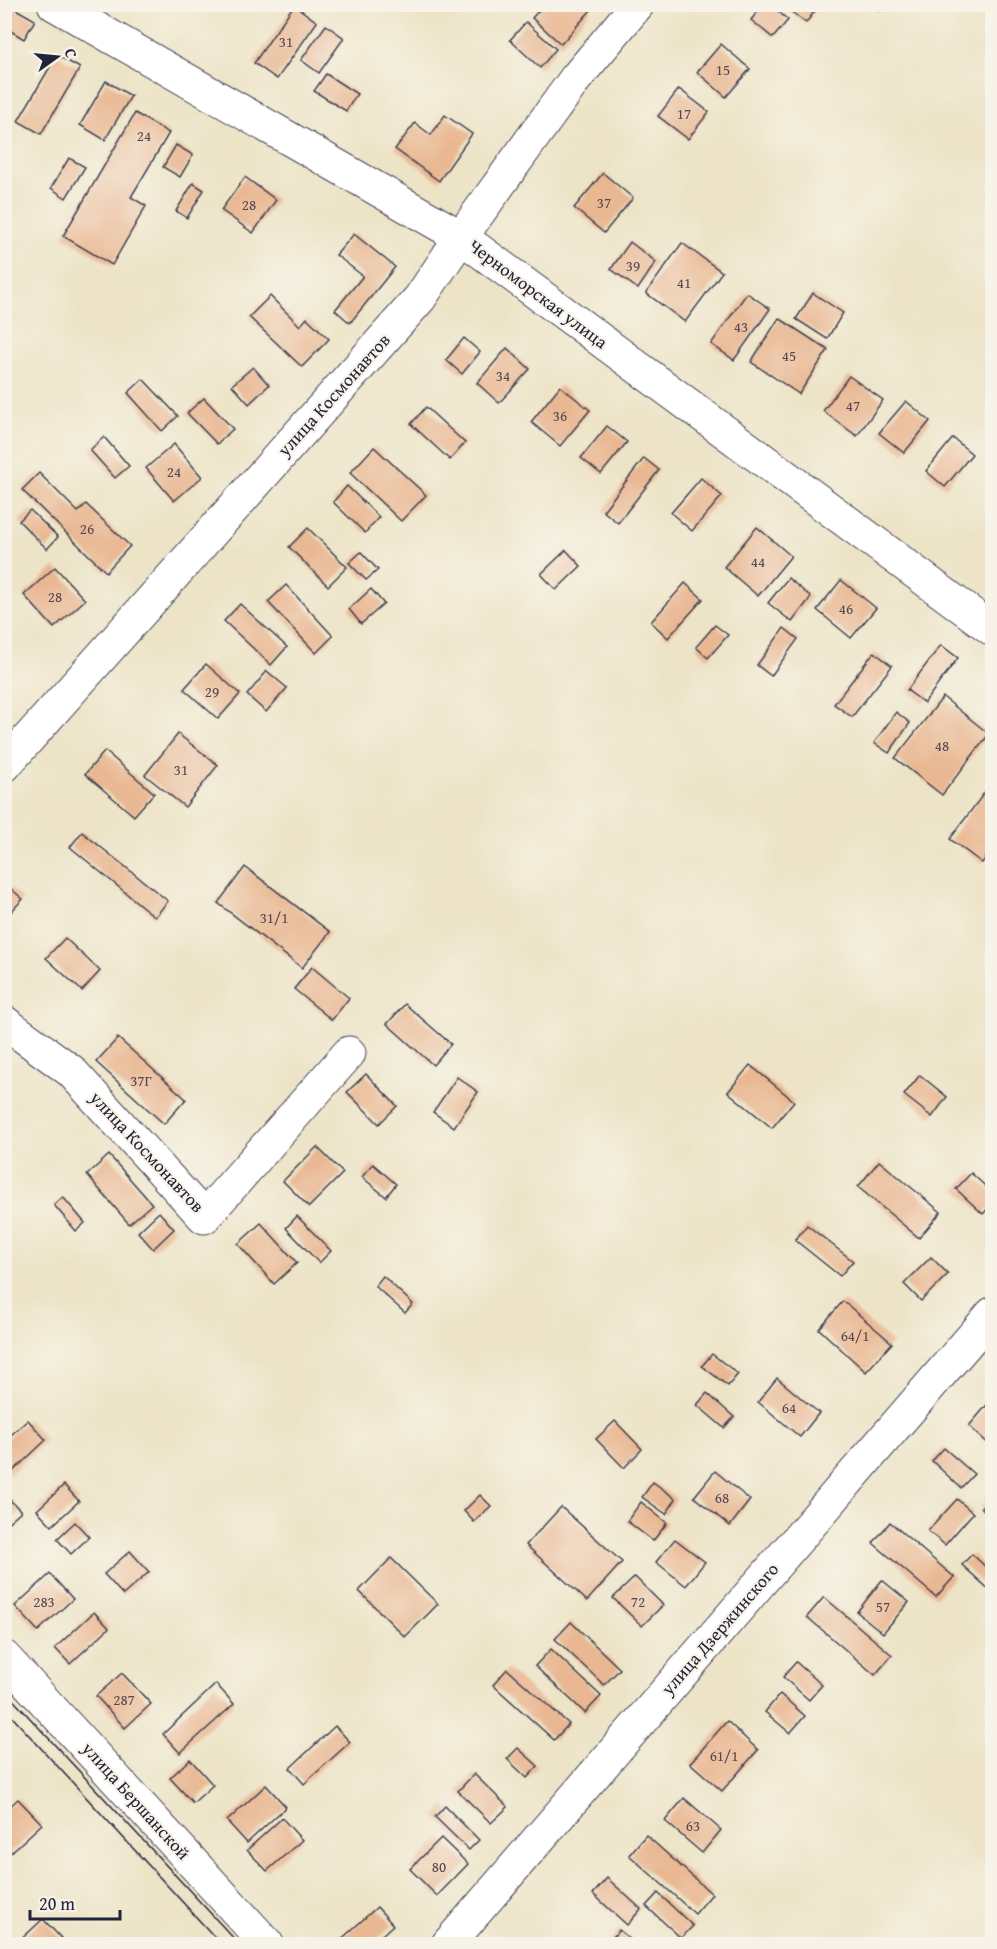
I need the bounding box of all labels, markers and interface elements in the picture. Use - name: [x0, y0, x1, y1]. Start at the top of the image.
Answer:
- north arrow: [27, 27, 87, 87]
- house number: 31: [279, 31, 293, 52]
- text: С: [59, 46, 84, 61]
- house number: 15: [716, 59, 730, 80]
- house number: 17: [677, 103, 691, 124]
- house number: 24: [137, 125, 151, 146]
- house number: 37: [597, 192, 611, 213]
- house number: 28: [242, 194, 256, 215]
- street label: Черноморская улица: [463, 232, 614, 355]
- house number: 39: [626, 255, 640, 276]
- house number: 41: [677, 272, 691, 293]
- house number: 43: [734, 316, 748, 337]
- street label: улица Космонавтов: [270, 327, 396, 463]
- house number: 45: [782, 345, 796, 366]
- house number: 34: [496, 365, 510, 386]
- house number: 47: [846, 395, 860, 416]
- house number: 36: [553, 405, 567, 426]
- house number: 24: [167, 461, 181, 482]
- house number: 26: [80, 518, 94, 539]
- house number: 44: [751, 551, 765, 572]
- house number: 28: [48, 586, 62, 607]
- house number: 46: [839, 598, 853, 619]
- house number: 29: [205, 681, 219, 702]
- house number: 48: [935, 735, 949, 756]
- house number: 31: [174, 759, 188, 780]
- house number: 31/1: [260, 907, 288, 928]
- house number: 37Г: [130, 1070, 152, 1091]
- street label: улица Космонавтов: [83, 1084, 211, 1219]
- house number: 64/1: [841, 1325, 869, 1346]
- house number: 64: [782, 1397, 796, 1418]
- house number: 68: [715, 1487, 729, 1508]
- street label: улица Дзержинского: [654, 1557, 785, 1702]
- house number: 283: [33, 1591, 55, 1612]
- house number: 72: [631, 1591, 645, 1612]
- house number: 57: [876, 1596, 890, 1617]
- house number: 287: [113, 1689, 135, 1710]
- street label: улица Бершанской: [75, 1735, 197, 1866]
- house number: 61/1: [710, 1745, 738, 1766]
- house number: 63: [686, 1815, 700, 1836]
- house number: 80: [432, 1856, 446, 1877]
- scale bar: [30, 1883, 120, 1921]
- text: 20 m: [39, 1890, 75, 1917]

